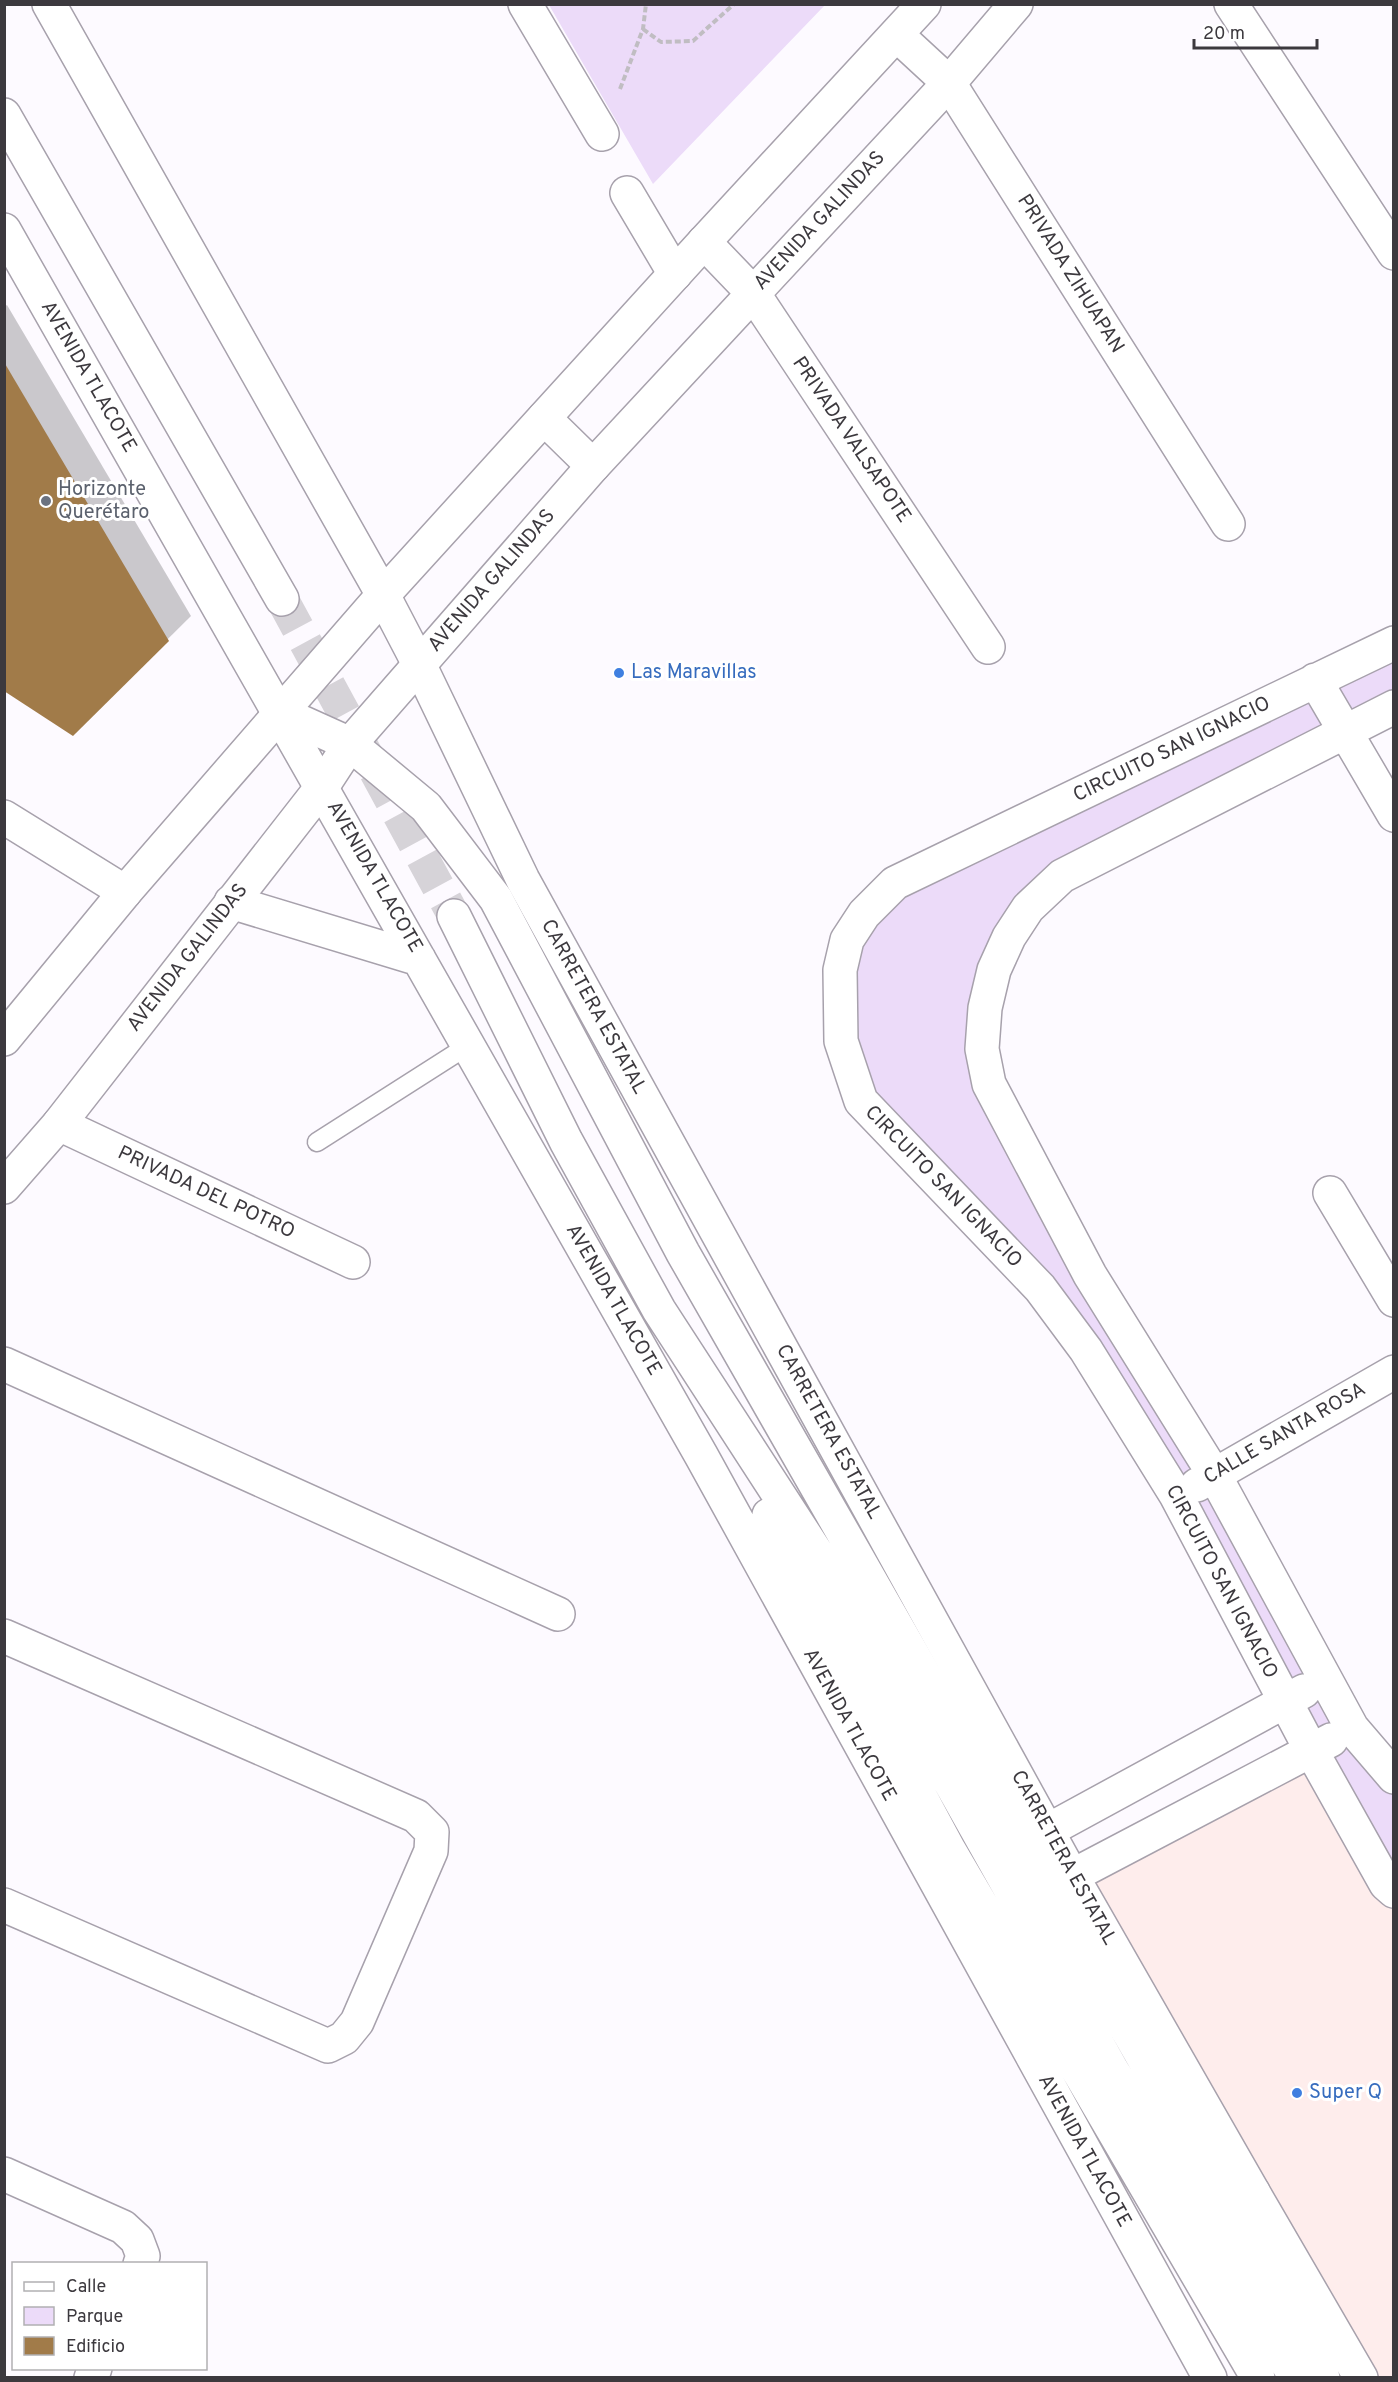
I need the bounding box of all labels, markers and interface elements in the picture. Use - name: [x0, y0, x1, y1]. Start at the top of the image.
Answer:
- scale bar: [1194, 12, 1317, 50]
- text: 20 m: [1203, 23, 1245, 46]
- street label: AVENIDA GALINDAS: [749, 146, 891, 296]
- street label: PRIVADA ZIHUAPAN: [1011, 190, 1129, 358]
- street label: AVENIDA TLACOTE: [34, 296, 142, 458]
- street label: PRIVADA VALSAPOTE: [786, 352, 916, 528]
- place label: Horizonte Querétaro: [58, 477, 149, 526]
- marker: Horizonte Querétaro: [39, 494, 53, 508]
- street label: AVENIDA GALINDAS: [423, 504, 561, 658]
- place label: Las Maravillas: [631, 660, 757, 686]
- marker: Las Maravillas: [612, 666, 626, 680]
- street label: CIRCUITO SAN IGNACIO: [1069, 691, 1275, 809]
- street label: AVENIDA TLACOTE: [320, 796, 428, 958]
- street label: AVENIDA GALINDAS: [122, 879, 254, 1037]
- street label: CARRETERA ESTATAL: [534, 915, 652, 1099]
- street label: CIRCUITO SAN IGNACIO: [859, 1100, 1027, 1274]
- street label: PRIVADA DEL POTRO: [113, 1140, 299, 1246]
- street label: AVENIDA TLACOTE: [559, 1219, 667, 1381]
- street label: CARRETERA ESTATAL: [769, 1340, 887, 1524]
- street label: CALLE SANTA ROSA: [1199, 1377, 1371, 1491]
- street label: CIRCUITO SAN IGNACIO: [1159, 1481, 1283, 1683]
- street label: AVENIDA TLACOTE: [796, 1644, 902, 1806]
- street label: CARRETERA ESTATAL: [1004, 1766, 1122, 1950]
- street label: AVENIDA TLACOTE: [1031, 2070, 1137, 2232]
- place label: Super Q: [1309, 2080, 1382, 2106]
- marker: Super Q: [1290, 2086, 1304, 2100]
- legend: [12, 2262, 207, 2370]
- text: Calle: [66, 2276, 106, 2299]
- text: Parque: [66, 2306, 123, 2329]
- text: Edificio: [66, 2336, 125, 2359]

